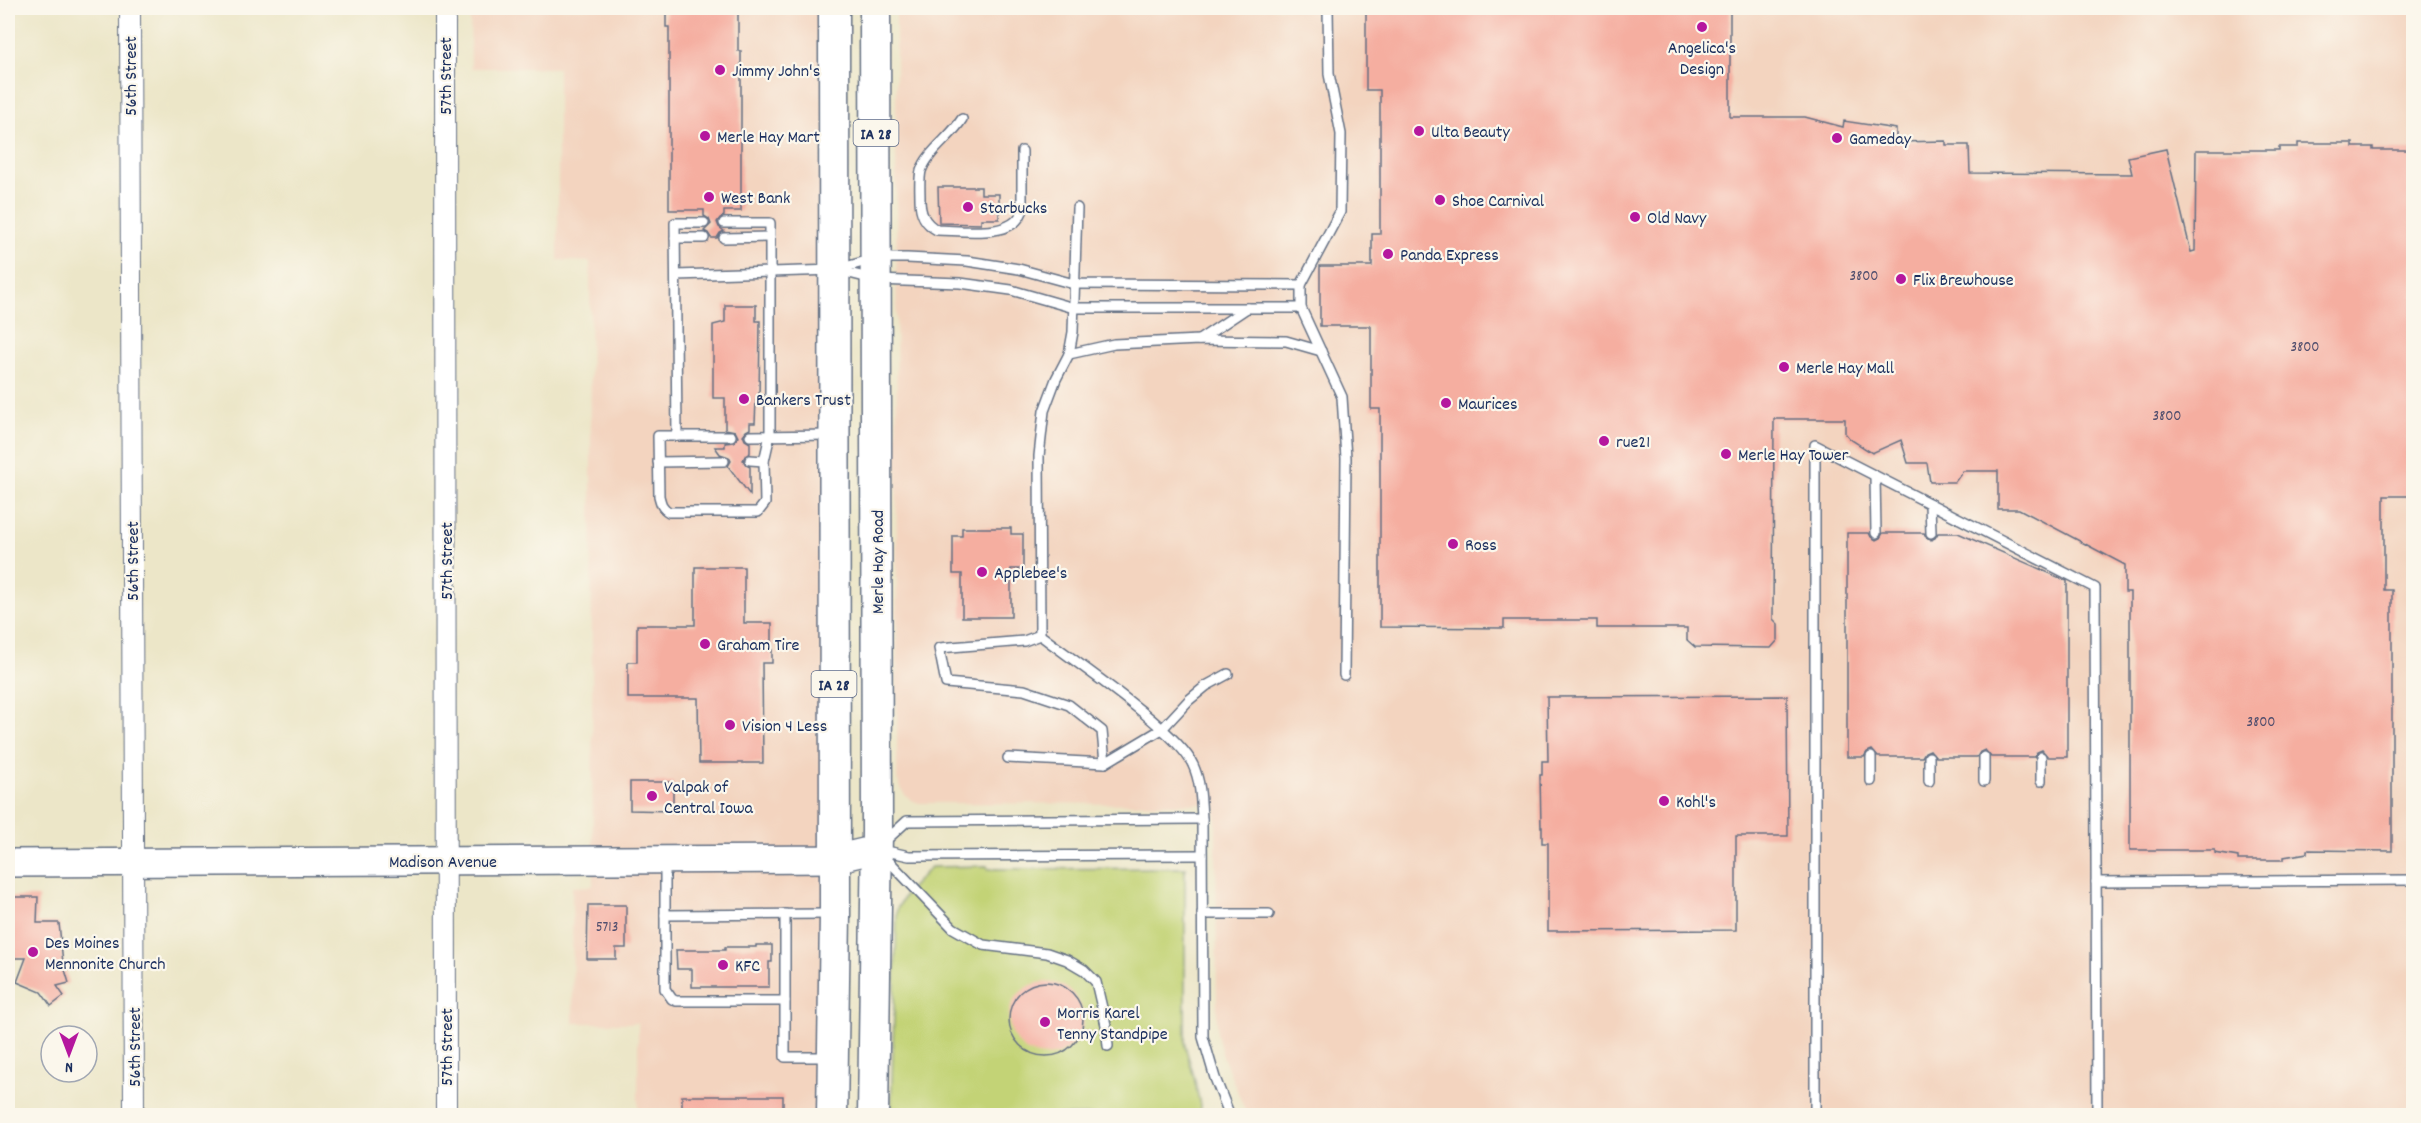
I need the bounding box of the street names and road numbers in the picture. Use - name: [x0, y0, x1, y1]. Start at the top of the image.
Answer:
- street label: 56th Street: [120, 36, 145, 116]
- street label: 57th Street: [435, 37, 460, 115]
- road number: IA 28: [854, 120, 898, 146]
- street label: Merle Hay Road: [867, 510, 892, 614]
- street label: 56th Street: [122, 521, 147, 601]
- street label: 57th Street: [436, 522, 461, 600]
- road number: IA 28: [812, 671, 856, 697]
- street label: Madison Avenue: [389, 851, 497, 876]
- street label: 56th Street: [124, 1007, 149, 1087]
- street label: 57th Street: [436, 1008, 461, 1086]

